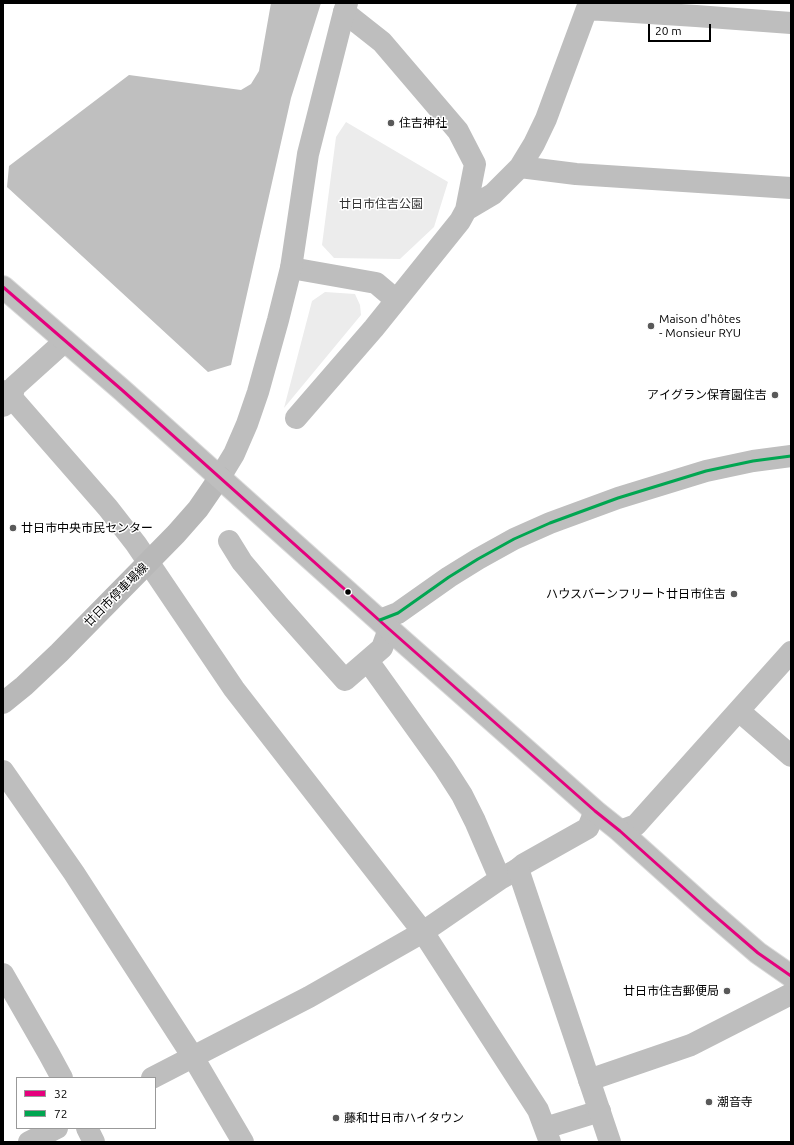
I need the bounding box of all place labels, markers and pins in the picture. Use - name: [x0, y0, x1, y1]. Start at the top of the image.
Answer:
- place label: 住吉神社: [399, 116, 447, 130]
- marker: 住吉神社: [386, 118, 396, 128]
- place label: Maison d'hôtes - Monsieur RYU: [659, 312, 741, 340]
- marker: Maison d'hôtes - Monsieur RYU: [646, 321, 656, 331]
- place label: アイグラン保育園住吉: [647, 388, 767, 402]
- marker: アイグラン保育園住吉: [770, 390, 780, 400]
- place label: 廿日市中央市民センター: [21, 521, 153, 535]
- marker: 廿日市中央市民センター: [8, 523, 18, 533]
- unlabelled marker: [343, 587, 353, 597]
- place label: ハウスバーンフリート廿日市住吉: [546, 587, 726, 601]
- marker: ハウスバーンフリート廿日市住吉: [729, 589, 739, 599]
- place label: 廿日市住吉郵便局: [623, 984, 719, 998]
- marker: 廿日市住吉郵便局: [722, 986, 732, 996]
- place label: 潮音寺: [717, 1095, 753, 1109]
- marker: 潮音寺: [704, 1097, 714, 1107]
- place label: 藤和廿日市ハイタウン: [344, 1111, 464, 1125]
- marker: 藤和廿日市ハイタウン: [331, 1113, 341, 1123]

